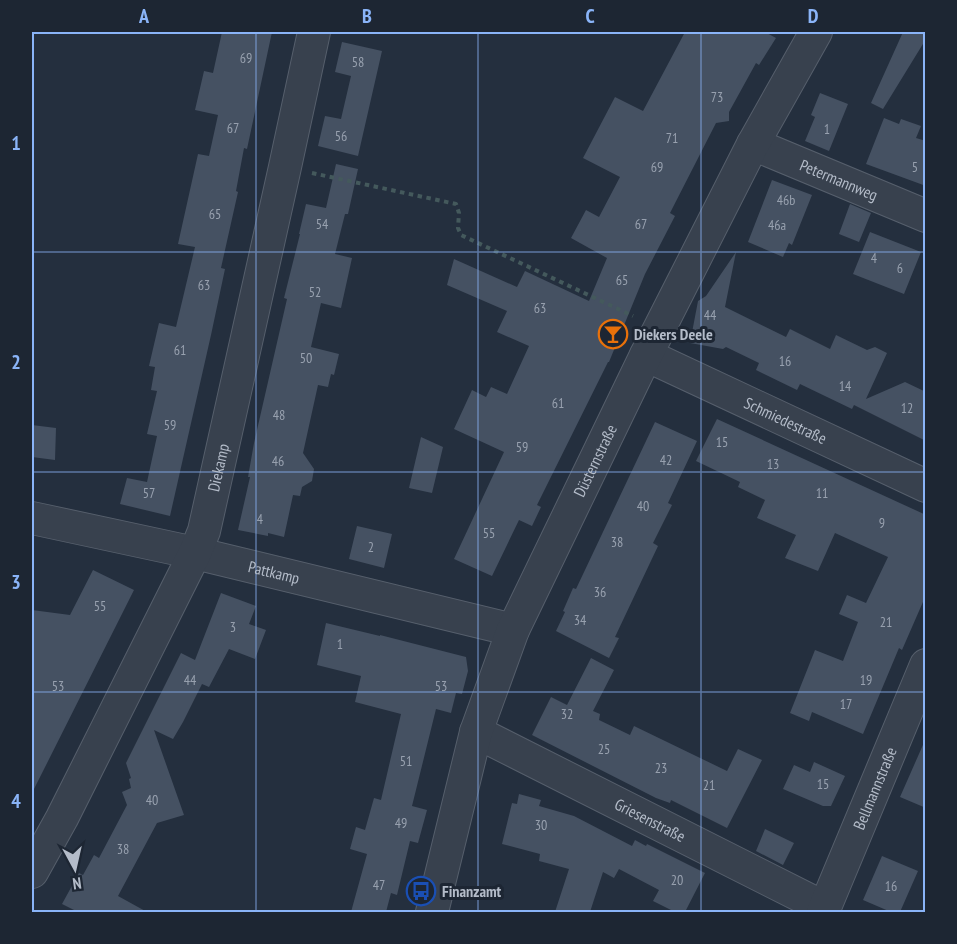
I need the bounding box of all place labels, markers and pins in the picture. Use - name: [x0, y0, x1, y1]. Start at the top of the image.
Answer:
- bar icon: Diekers Deele: [597, 318, 629, 350]
- place label: Diekers Deele: [634, 324, 713, 344]
- bus stop icon: Finanzamt: [405, 875, 437, 907]
- place label: Finanzamt: [442, 881, 502, 901]

